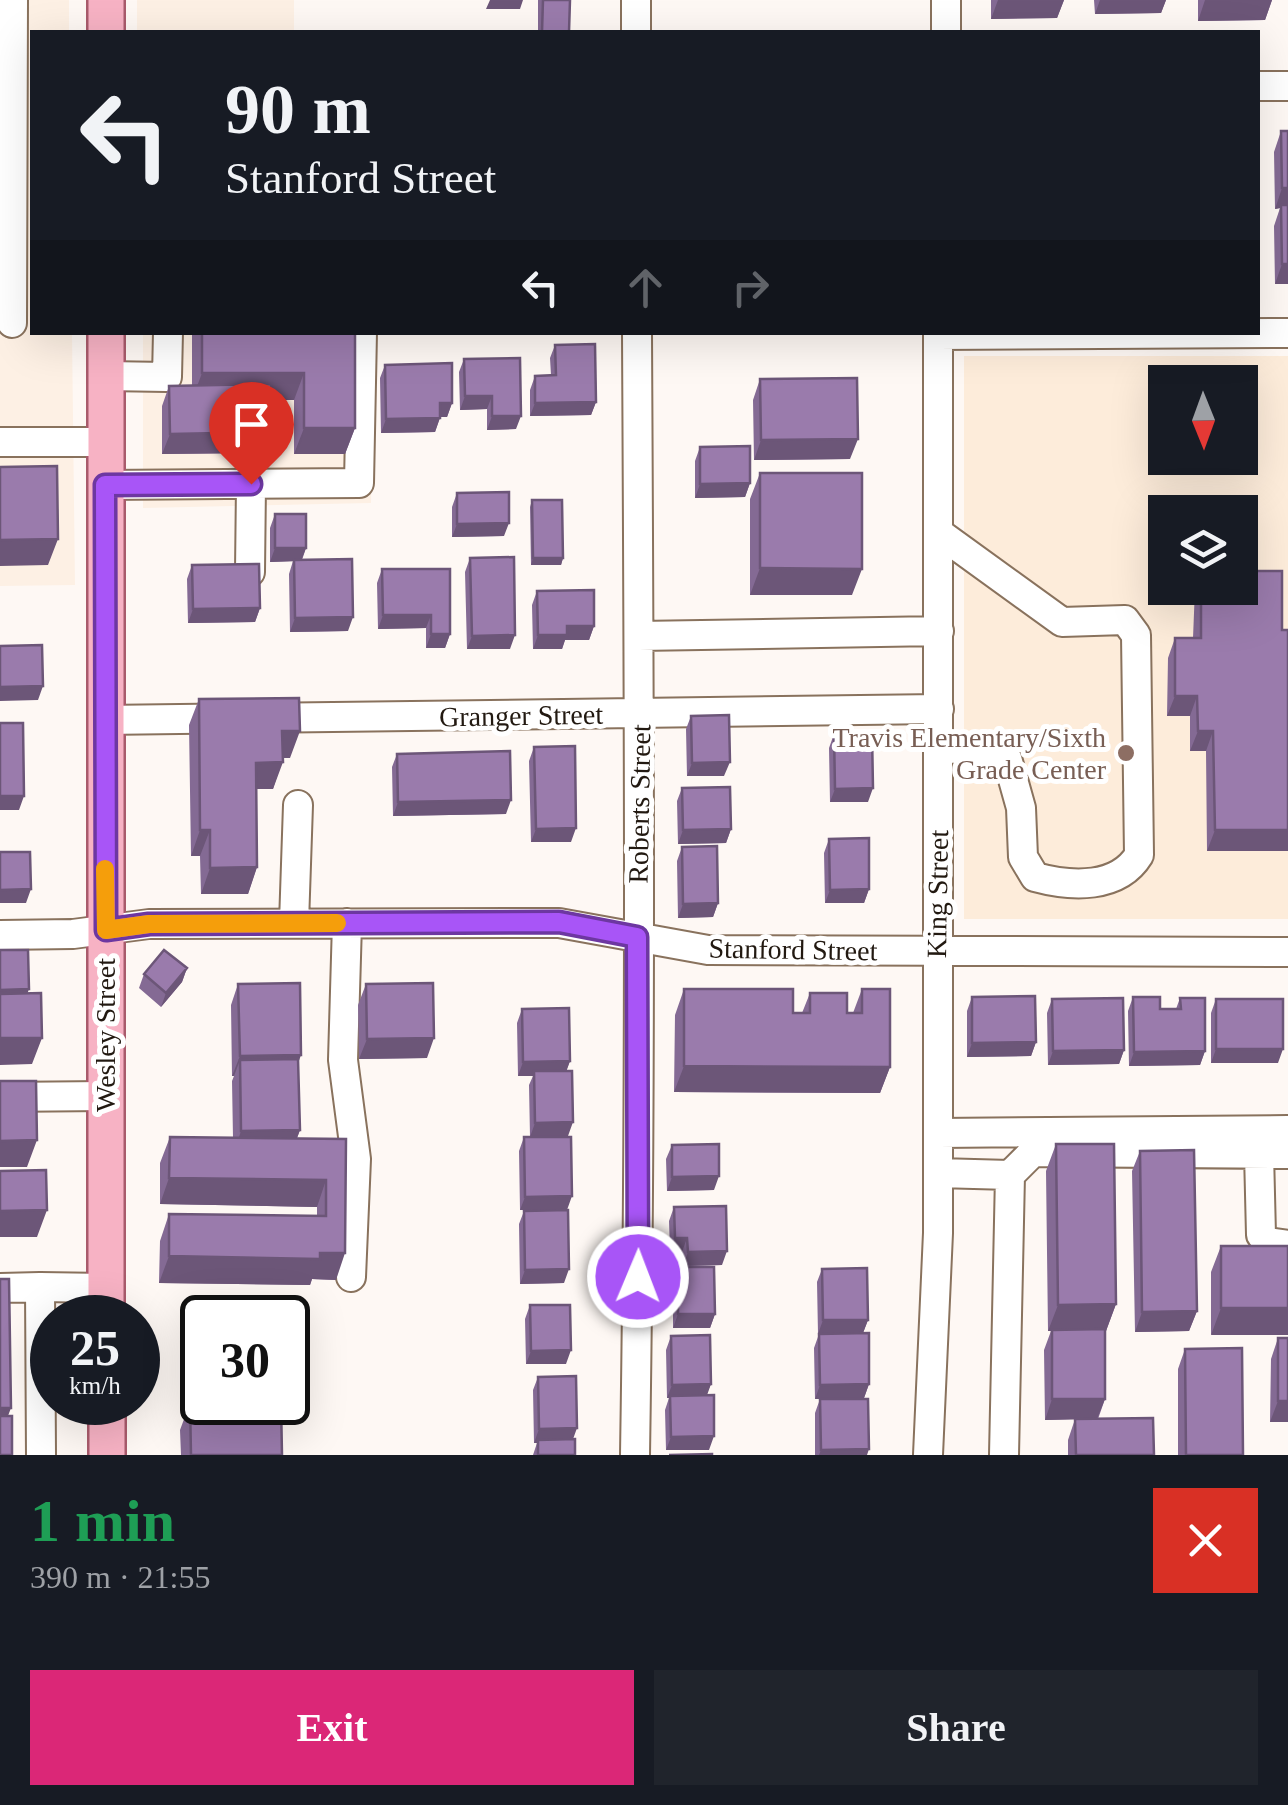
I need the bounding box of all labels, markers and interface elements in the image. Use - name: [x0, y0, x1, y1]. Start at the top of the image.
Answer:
- icon: left: [60, 70, 190, 200]
- text: 90 m: [225, 71, 371, 148]
- text: Stanford Street: [225, 153, 496, 203]
- icon: left: [513, 260, 568, 315]
- icon: ahead: [618, 260, 673, 315]
- icon: right: [723, 260, 778, 315]
- north arrow: [1148, 365, 1258, 475]
- map controls: [1148, 365, 1258, 605]
- pin: [209, 382, 294, 485]
- icon: arrive: [224, 397, 279, 452]
- button: layers: [1148, 495, 1258, 605]
- street label: Granger Street: [439, 699, 603, 732]
- place label: Travis Elementary/Sixth Grade Center: [832, 722, 1107, 785]
- street label: Roberts Street: [623, 724, 656, 884]
- marker: Travis Elementary/Sixth Grade Center: [1115, 742, 1137, 764]
- street label: King Street: [921, 829, 954, 958]
- street label: Stanford Street: [708, 933, 878, 966]
- street label: Wesley Street: [90, 958, 121, 1112]
- position arrow: [586, 1225, 690, 1329]
- speed limit sign: 30: [180, 1295, 310, 1425]
- text: 25: [70, 1320, 120, 1376]
- text: km/h: [69, 1372, 121, 1399]
- text: 1 min: [30, 1488, 175, 1554]
- button: close: [1153, 1488, 1258, 1593]
- text: 390 m · 21:55: [30, 1559, 210, 1595]
- button: Exit: [30, 1670, 634, 1785]
- button: Share: [654, 1670, 1258, 1785]

